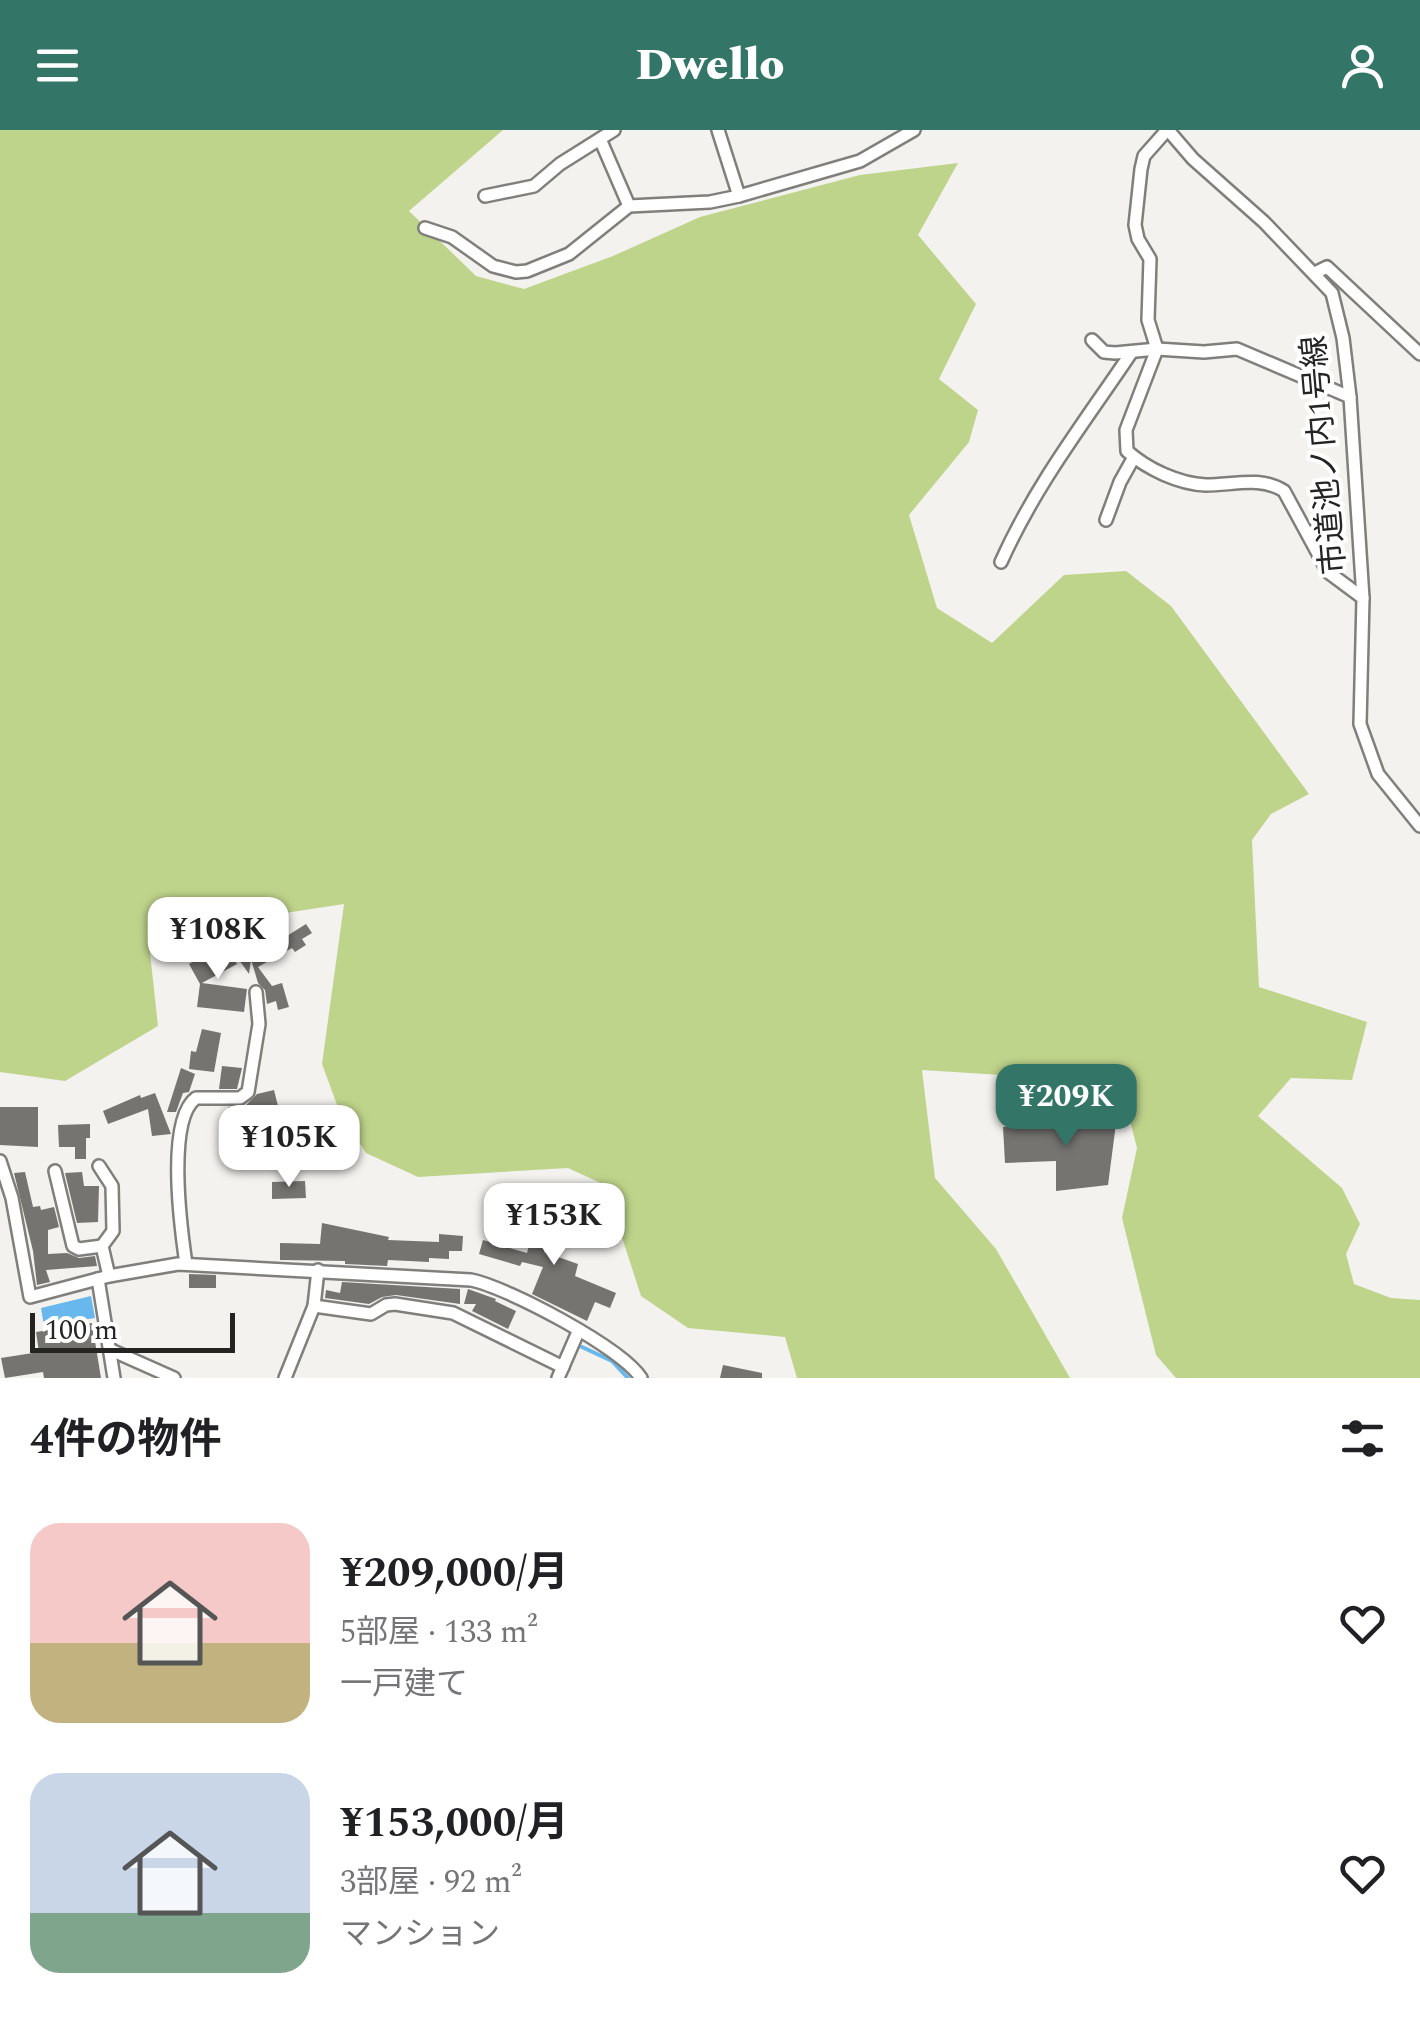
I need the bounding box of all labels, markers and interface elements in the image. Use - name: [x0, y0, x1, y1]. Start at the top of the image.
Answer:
- text: Dwello: [636, 31, 784, 100]
- icon: menu: [30, 38, 85, 93]
- icon: person: [1335, 38, 1390, 93]
- street label: 市道池ノ内1号線: [1290, 333, 1359, 577]
- pin: ¥108K: [148, 897, 288, 982]
- text: ¥108K: [170, 905, 266, 954]
- pin: ¥209K: [996, 1064, 1136, 1149]
- text: ¥209K: [1018, 1072, 1114, 1121]
- pin: ¥105K: [219, 1105, 359, 1190]
- text: ¥105K: [241, 1113, 337, 1162]
- pin: ¥153K: [484, 1183, 624, 1268]
- text: ¥153K: [506, 1191, 602, 1240]
- scale bar: [30, 1308, 235, 1352]
- text: 100 m: [45, 1309, 118, 1352]
- text: 4件の物件: [30, 1409, 222, 1472]
- icon: filters: [1335, 1411, 1390, 1466]
- text: ¥209,000/月: [340, 1542, 569, 1605]
- icon: home: [110, 1563, 230, 1683]
- icon: heart: [1335, 1596, 1390, 1651]
- text: 5部屋 · 133 m²: [340, 1608, 538, 1657]
- text: 一戸建て: [340, 1660, 468, 1709]
- text: ¥153,000/月: [340, 1792, 569, 1855]
- icon: home: [110, 1813, 230, 1933]
- icon: heart: [1335, 1846, 1390, 1901]
- text: 3部屋 · 92 m²: [340, 1858, 522, 1907]
- text: マンション: [340, 1910, 500, 1959]

